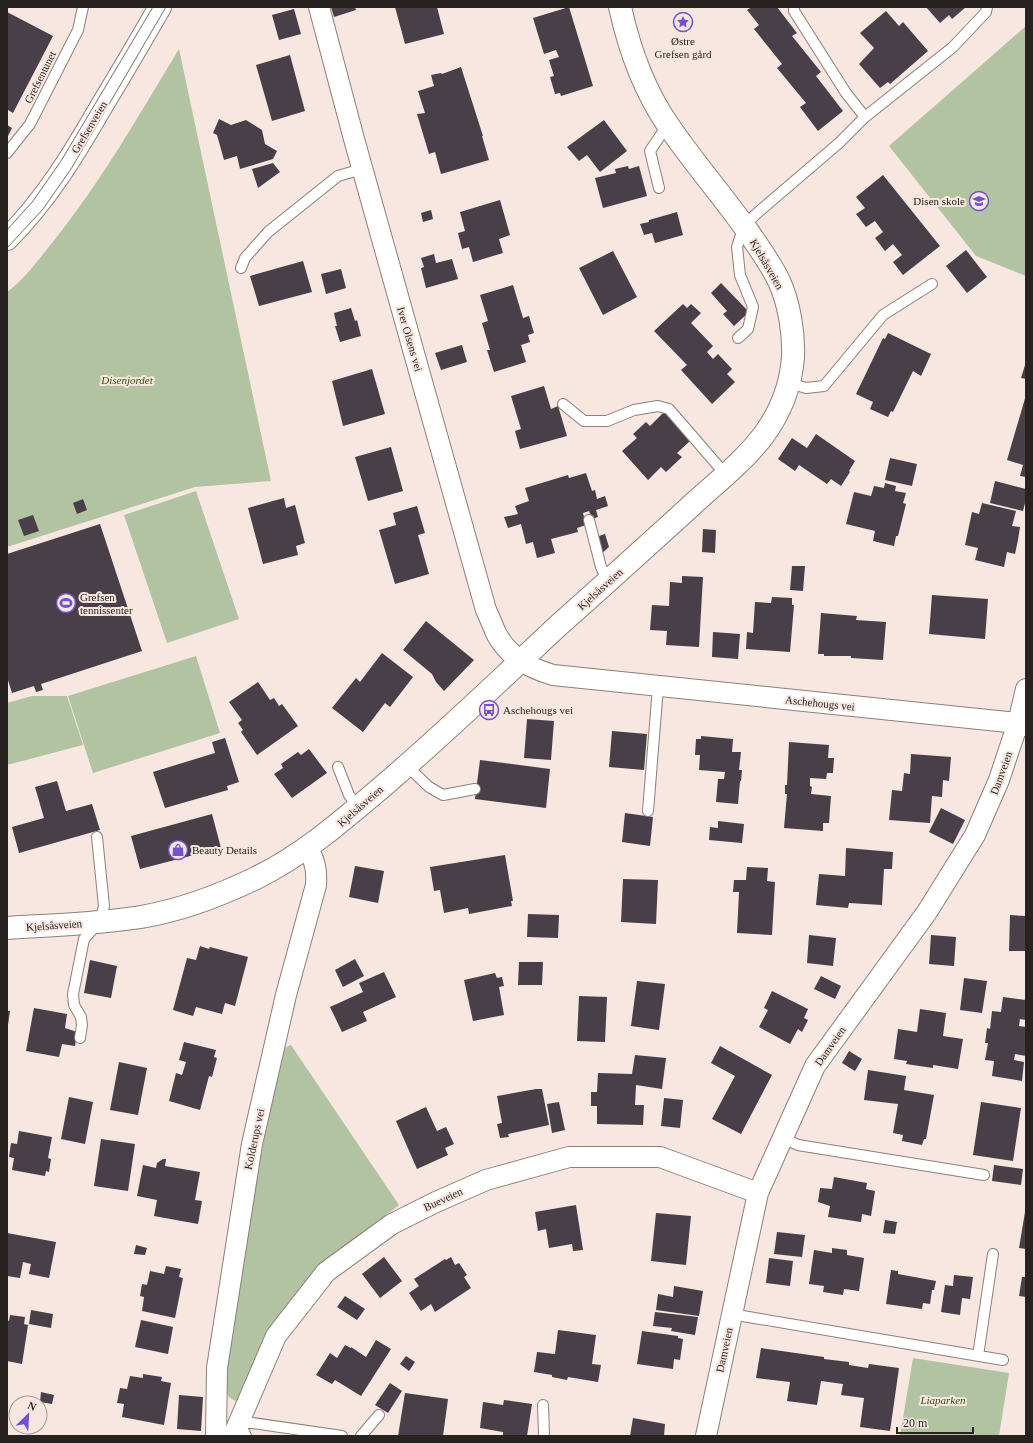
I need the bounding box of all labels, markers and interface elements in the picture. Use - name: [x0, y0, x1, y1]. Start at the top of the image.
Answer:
- place icon: Østre Grefsen gård: [672, 11, 694, 33]
- place label: Østre Grefsen gård: [654, 35, 712, 60]
- street label: Grefsentunet: [22, 49, 58, 105]
- street label: Grefsenveien: [69, 98, 109, 155]
- school or university icon: Disen skole: [968, 190, 990, 212]
- place label: Disen skole: [913, 195, 965, 207]
- street label: Kjelsåsveien: [748, 237, 786, 292]
- street label: Iver Olsens vei: [395, 305, 425, 373]
- park label: Disenjordet: [100, 374, 154, 386]
- street label: Kjelsåsveien: [575, 565, 625, 612]
- place label: Grefsen tennissenter: [80, 591, 133, 616]
- sports icon: Grefsen tennissenter: [55, 592, 77, 614]
- street label: Aschehougs vei: [785, 693, 855, 713]
- bus stop icon: Aschehougs vei: [478, 699, 500, 721]
- place label: Aschehougs vei: [503, 704, 573, 716]
- street label: Damveien: [988, 749, 1015, 796]
- street label: Kjelsåsveien: [335, 783, 386, 829]
- shop icon: Beauty Details: [167, 839, 189, 861]
- place label: Beauty Details: [192, 844, 257, 856]
- street label: Kjelsåsveien: [26, 917, 83, 933]
- street label: Damveien: [812, 1024, 848, 1068]
- street label: Kolderups vei: [242, 1107, 266, 1171]
- street label: Bueveien: [422, 1185, 465, 1213]
- street label: Damveien: [713, 1326, 735, 1373]
- park label: Liaparken: [919, 1394, 966, 1406]
- north arrow: [8, 1395, 48, 1435]
- text: N: [26, 1399, 38, 1413]
- scale bar: [897, 1409, 973, 1435]
- text: 20 m: [903, 1416, 928, 1430]

